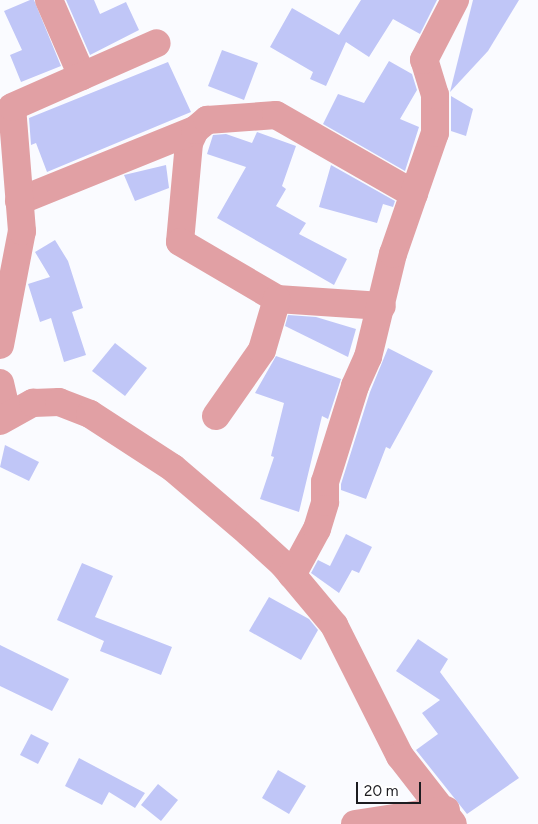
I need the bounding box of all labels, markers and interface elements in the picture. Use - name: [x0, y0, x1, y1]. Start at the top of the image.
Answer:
- scale bar: [358, 772, 423, 804]
- text: 20 m: [364, 782, 398, 800]

